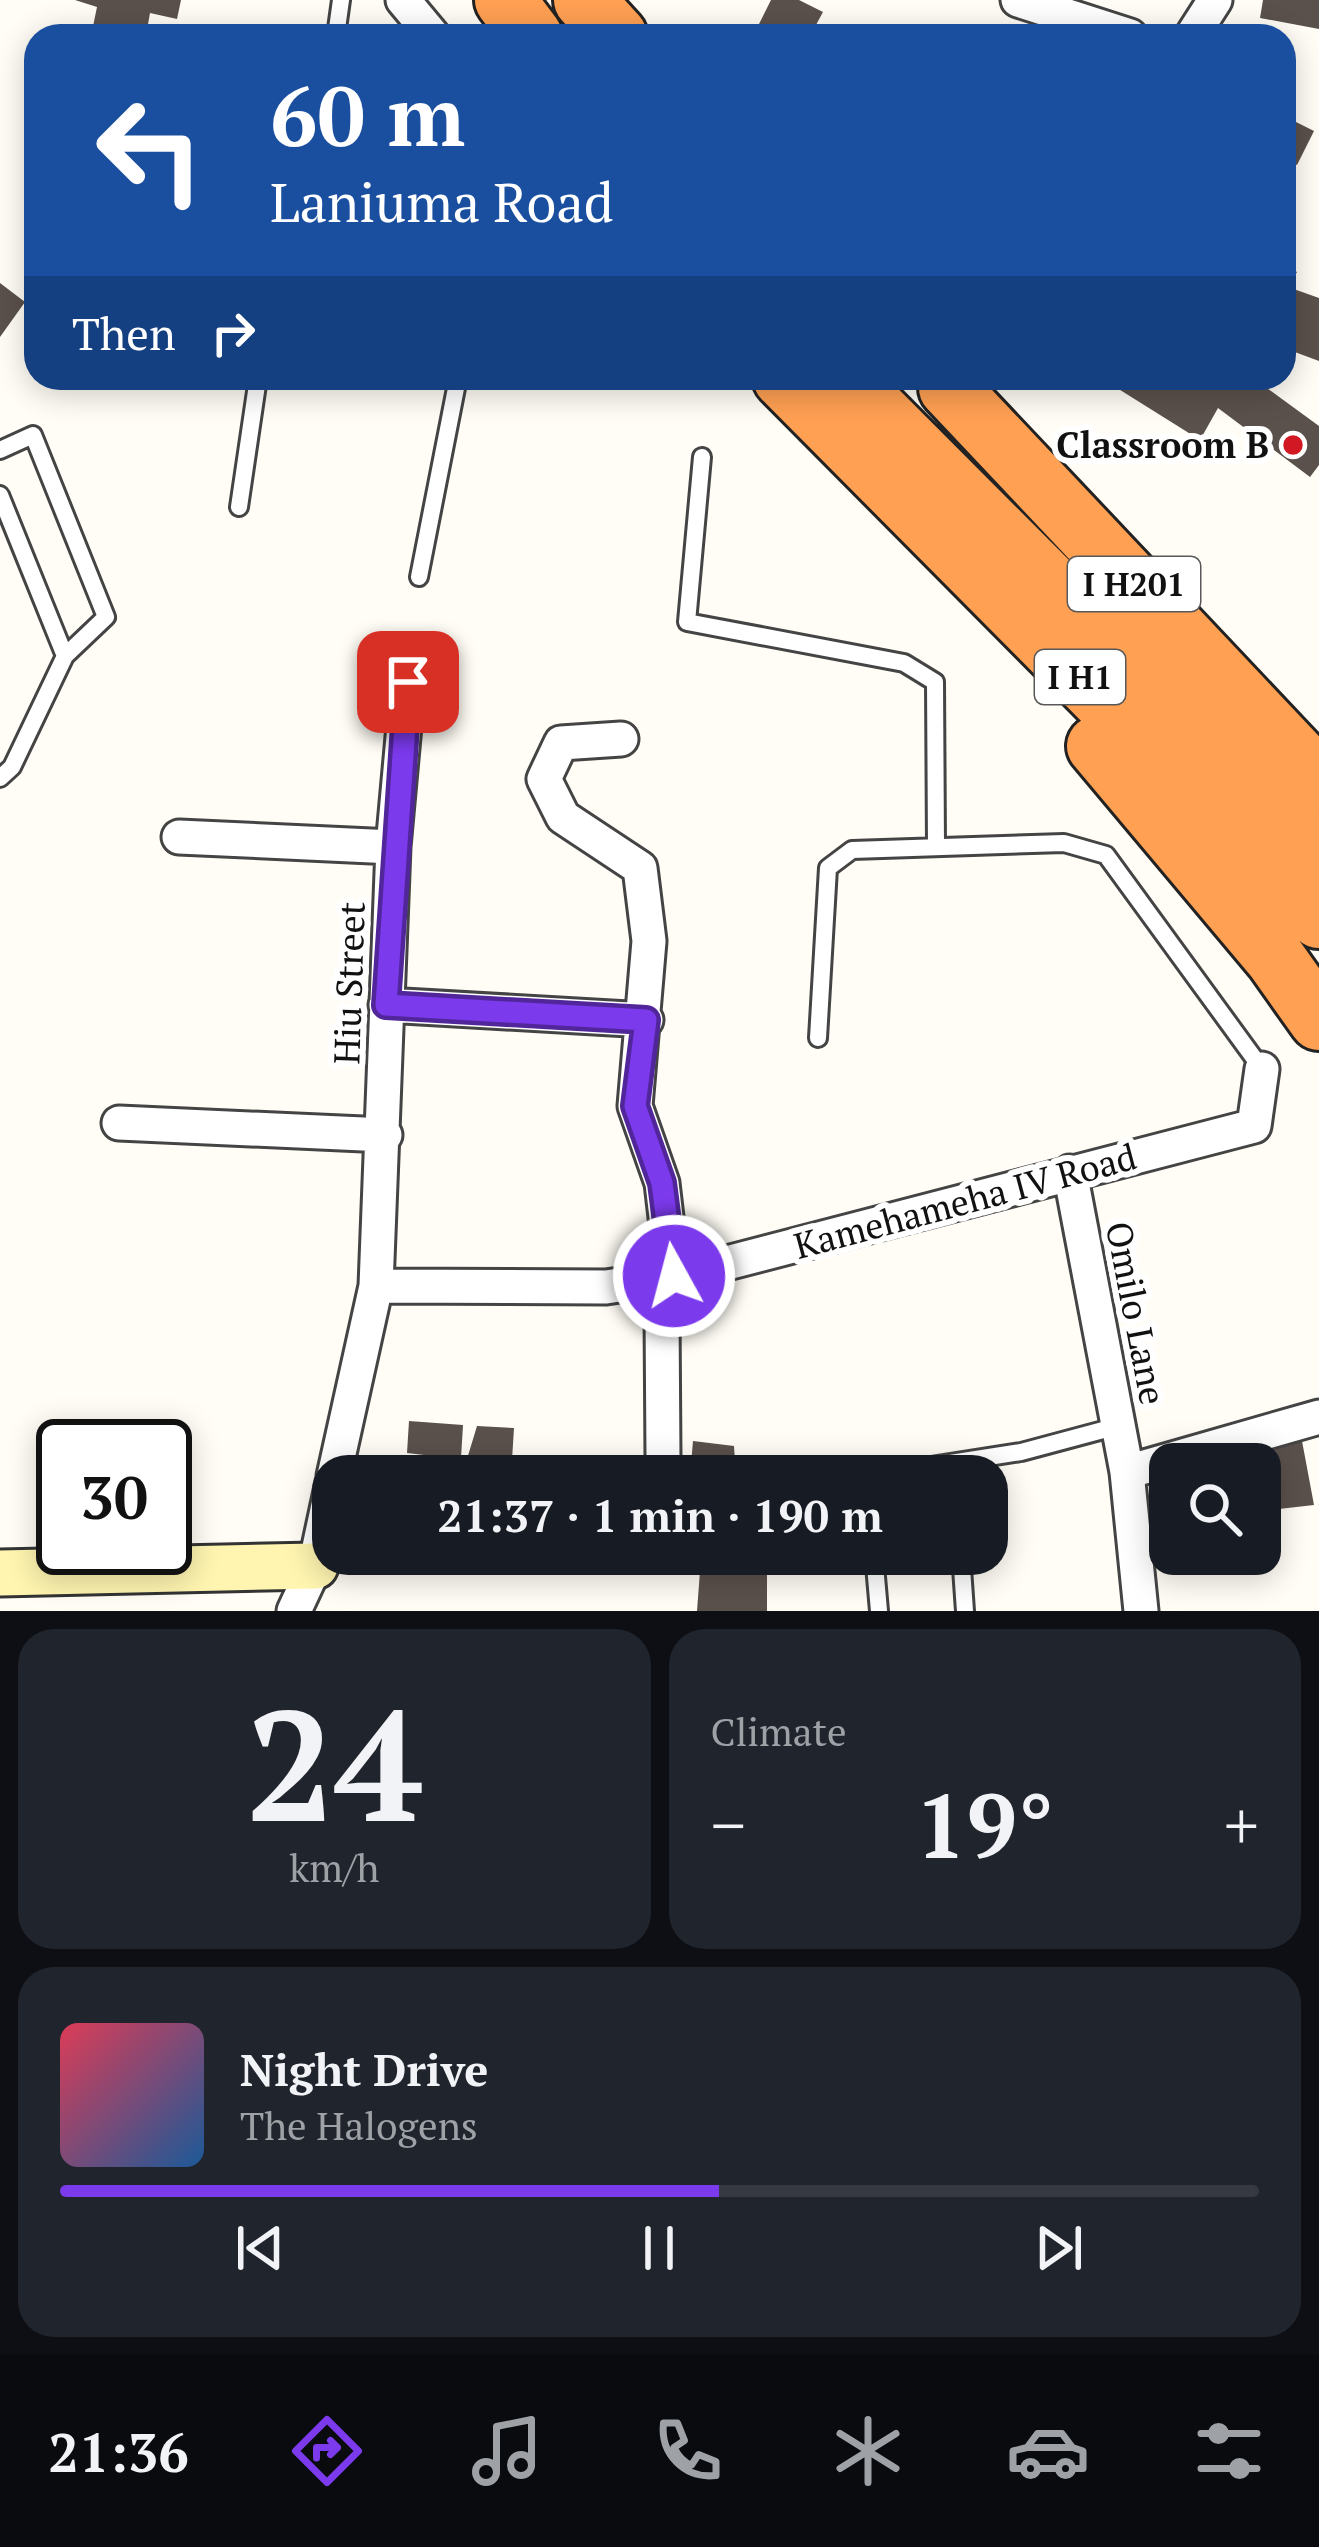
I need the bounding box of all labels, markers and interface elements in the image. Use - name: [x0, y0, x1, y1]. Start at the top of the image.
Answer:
- text: 60 m: [270, 59, 465, 170]
- icon: left: [72, 72, 228, 228]
- text: Laniuma Road: [270, 166, 614, 237]
- icon: right: [200, 300, 266, 366]
- text: Then: [72, 303, 176, 363]
- place label: Classroom B: [1056, 421, 1269, 468]
- marker: Classroom B: [1280, 432, 1306, 458]
- road number: I H201: [1068, 557, 1200, 611]
- pin: [357, 631, 459, 733]
- icon: arrive: [375, 649, 441, 715]
- road number: I H1: [1035, 650, 1125, 704]
- street label: Hiu Street: [322, 901, 375, 1065]
- street label: Kamehameha IV Road: [789, 1132, 1141, 1269]
- position arrow: [611, 1213, 737, 1339]
- street label: Omilo Lane: [1096, 1217, 1177, 1408]
- speed limit sign: 30: [36, 1419, 192, 1575]
- map controls: [1149, 1443, 1281, 1575]
- button: search: [1149, 1443, 1281, 1575]
- text: 21:37 · 1 min · 190 m: [437, 1485, 883, 1545]
- text: 24: [246, 1659, 422, 1866]
- text: Climate: [711, 1705, 847, 1757]
- text: 19°: [915, 1764, 1054, 1884]
- text: −: [711, 1780, 746, 1868]
- text: +: [1224, 1780, 1259, 1868]
- text: km/h: [289, 1841, 379, 1893]
- text: Night Drive: [240, 2039, 489, 2099]
- text: The Halogens: [240, 2099, 478, 2151]
- icon: previous: [227, 2215, 293, 2281]
- icon: pause: [626, 2215, 692, 2281]
- icon: next: [1026, 2215, 1092, 2281]
- icon: directions: [285, 2409, 369, 2493]
- icon: music: [465, 2409, 549, 2493]
- icon: phone: [646, 2409, 730, 2493]
- icon: climate: [826, 2409, 910, 2493]
- icon: car: [1006, 2409, 1090, 2493]
- icon: filters: [1187, 2409, 1271, 2493]
- text: 21:36: [48, 2416, 189, 2487]

